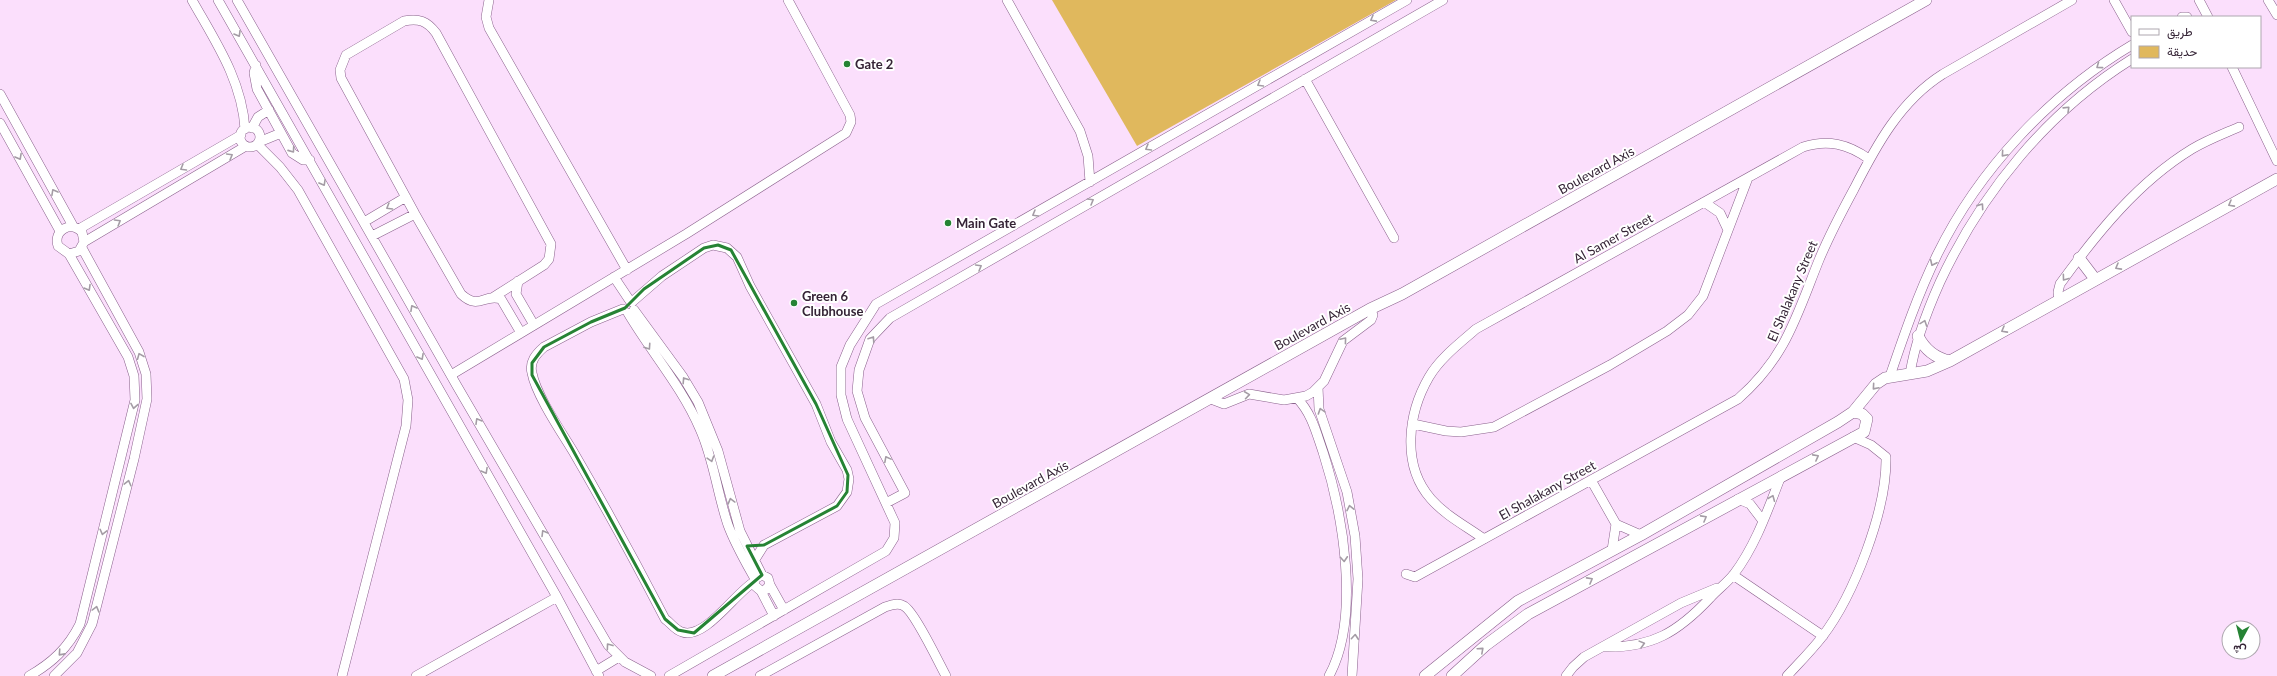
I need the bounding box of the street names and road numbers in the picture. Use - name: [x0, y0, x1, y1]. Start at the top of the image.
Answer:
- street label: Boulevard Axis: [1555, 142, 1637, 197]
- street label: Al Samer Street: [1571, 209, 1656, 266]
- street label: El Shalakany Street: [1764, 238, 1821, 344]
- street label: Boulevard Axis: [1271, 298, 1353, 353]
- street label: Boulevard Axis: [989, 456, 1071, 511]
- street label: El Shalakany Street: [1496, 457, 1598, 523]

